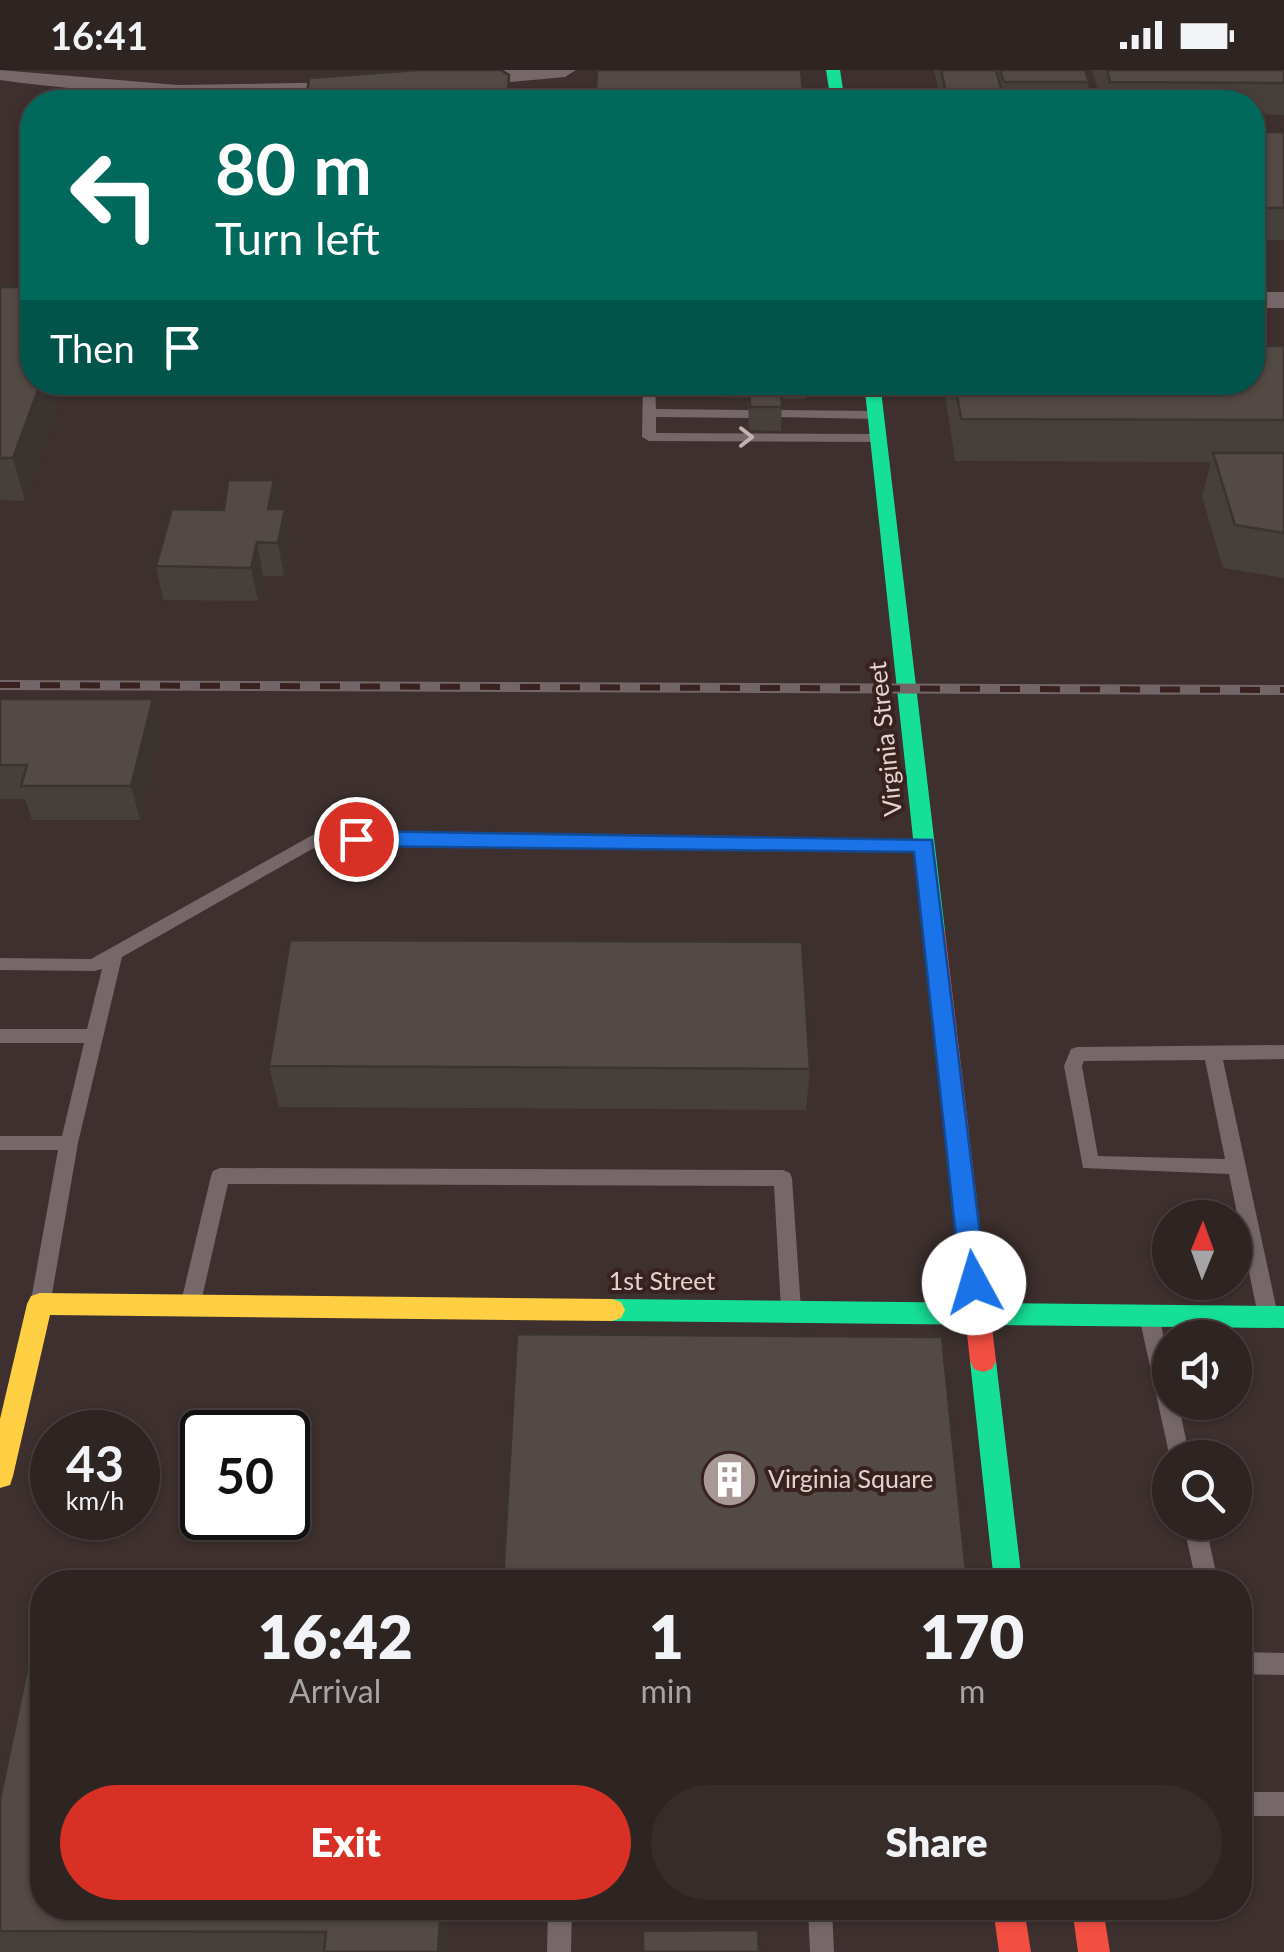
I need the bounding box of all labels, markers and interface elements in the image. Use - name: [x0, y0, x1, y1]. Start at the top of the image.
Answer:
- text: 16:41: [50, 12, 148, 58]
- text: 80 m: [215, 126, 372, 210]
- icon: left: [50, 130, 180, 260]
- text: Turn left: [215, 211, 380, 265]
- icon: arrive: [155, 320, 210, 375]
- text: Then: [50, 325, 135, 371]
- one-way arrow: [740, 426, 755, 448]
- street label: Virginia Street: [861, 660, 907, 818]
- pin: [314, 797, 399, 882]
- icon: arrive: [329, 812, 384, 867]
- north arrow: [1152, 1200, 1252, 1300]
- map controls: [1152, 1200, 1252, 1540]
- position arrow: [922, 1231, 1026, 1335]
- street label: 1st Street: [609, 1265, 715, 1295]
- button: sound: [1152, 1320, 1252, 1420]
- speed limit sign: 50: [180, 1410, 310, 1540]
- text: 43: [66, 1433, 124, 1493]
- button: search: [1152, 1440, 1252, 1540]
- building icon: Virginia Square: [699, 1449, 759, 1509]
- place label: Virginia Square: [768, 1463, 933, 1493]
- text: km/h: [66, 1485, 124, 1515]
- text: 16:42: [258, 1600, 413, 1672]
- text: 1: [649, 1600, 684, 1672]
- text: 170: [920, 1600, 1024, 1672]
- text: Arrival: [289, 1671, 381, 1710]
- text: min: [640, 1671, 692, 1710]
- text: m: [959, 1671, 985, 1710]
- button: Exit: [60, 1785, 631, 1900]
- button: Share: [651, 1785, 1222, 1900]

